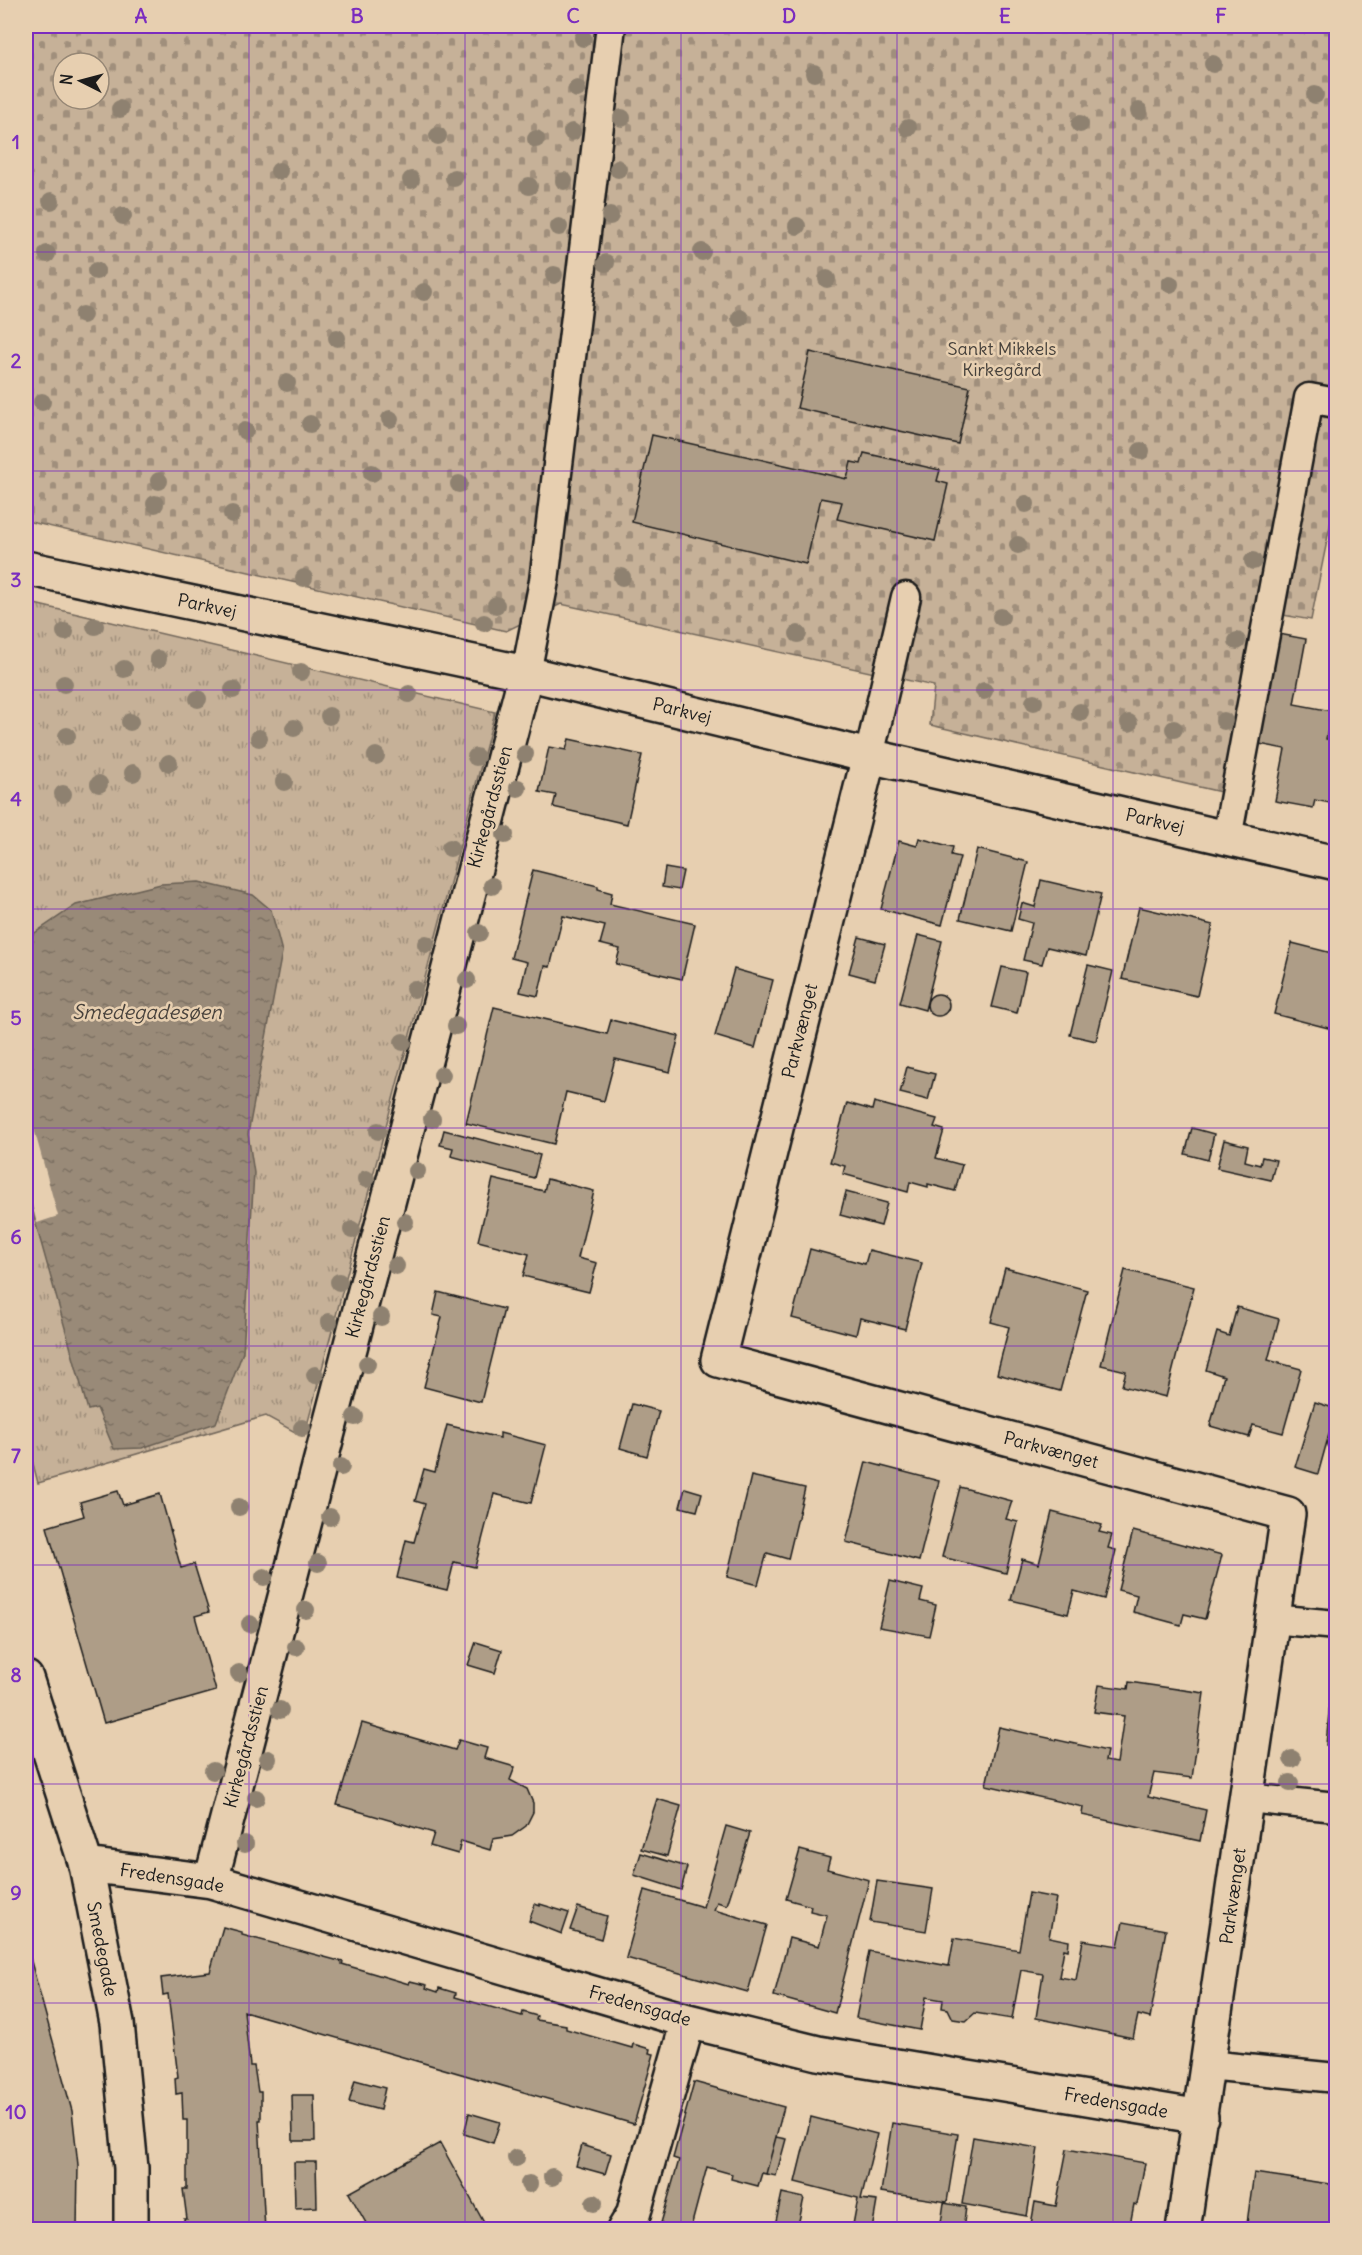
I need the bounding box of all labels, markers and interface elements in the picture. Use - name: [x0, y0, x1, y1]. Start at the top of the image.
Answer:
- text: A: [135, 3, 148, 28]
- text: B: [350, 3, 364, 28]
- text: C: [566, 3, 580, 28]
- text: D: [782, 3, 796, 28]
- text: E: [999, 3, 1011, 28]
- text: F: [1215, 3, 1227, 28]
- north arrow: [51, 51, 111, 111]
- text: N: [56, 73, 77, 86]
- text: 1: [12, 129, 20, 154]
- park label: Sankt Mikkels Kirkegård: [948, 337, 1056, 381]
- text: 2: [11, 348, 22, 373]
- text: 3: [10, 567, 22, 592]
- street label: Parkvej: [176, 588, 239, 623]
- street label: Parkvej: [650, 692, 714, 729]
- street label: Kirkegårdsstien: [462, 743, 517, 871]
- text: 4: [10, 786, 22, 811]
- street label: Parkvej: [1123, 803, 1187, 838]
- street label: Parkvænget: [777, 981, 822, 1081]
- water label: Smedegadesøen: [72, 999, 222, 1024]
- text: 5: [10, 1005, 22, 1030]
- street label: Kirkegårdsstien: [340, 1213, 395, 1341]
- text: 6: [10, 1224, 22, 1249]
- street label: Parkvænget: [1001, 1426, 1101, 1473]
- text: 7: [11, 1443, 21, 1468]
- text: 8: [10, 1662, 22, 1687]
- street label: Kirkegårdsstien: [218, 1683, 273, 1811]
- street label: Parkvænget: [1214, 1846, 1251, 1946]
- street label: Fredensgade: [118, 1858, 226, 1897]
- text: 9: [10, 1880, 22, 1905]
- street label: Smedegade: [82, 1900, 123, 1998]
- street label: Fredensgade: [586, 1980, 694, 2031]
- street label: Fredensgade: [1062, 2082, 1170, 2123]
- text: 10: [5, 2099, 27, 2124]

